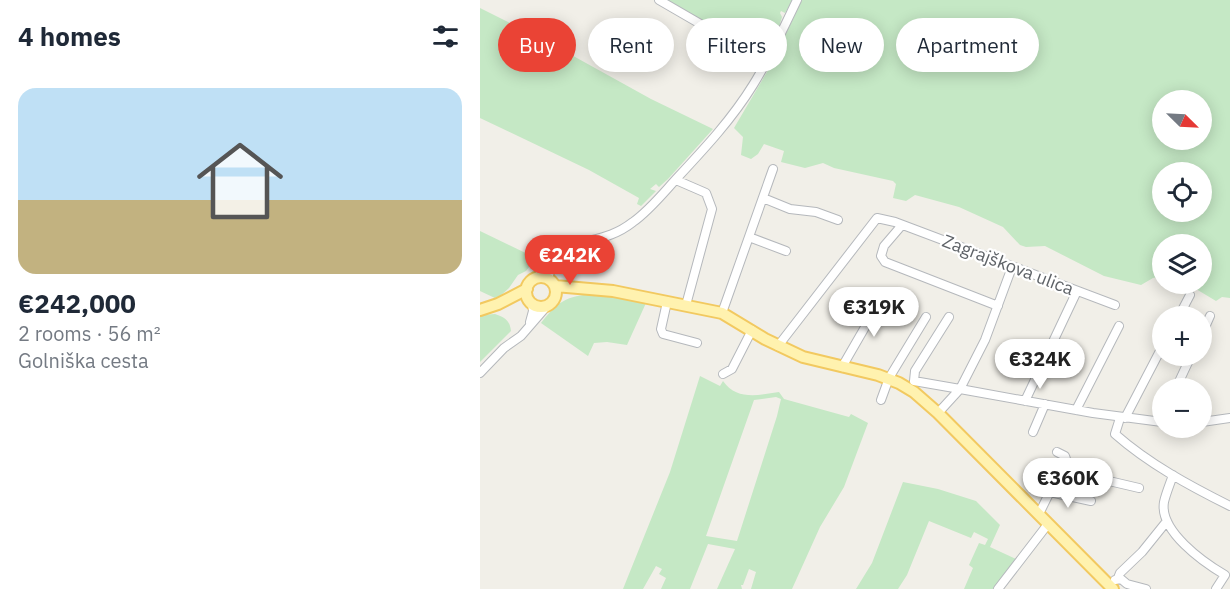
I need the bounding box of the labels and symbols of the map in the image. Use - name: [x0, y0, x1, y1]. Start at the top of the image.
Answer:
- north arrow: [1152, 90, 1212, 150]
- street label: Zagrajškova ulica: [939, 229, 1078, 300]
- pin: €242K: [528, 235, 612, 286]
- pin: €319K: [832, 287, 916, 338]
- pin: €324K: [998, 339, 1082, 390]
- pin: €360K: [1026, 458, 1110, 509]

